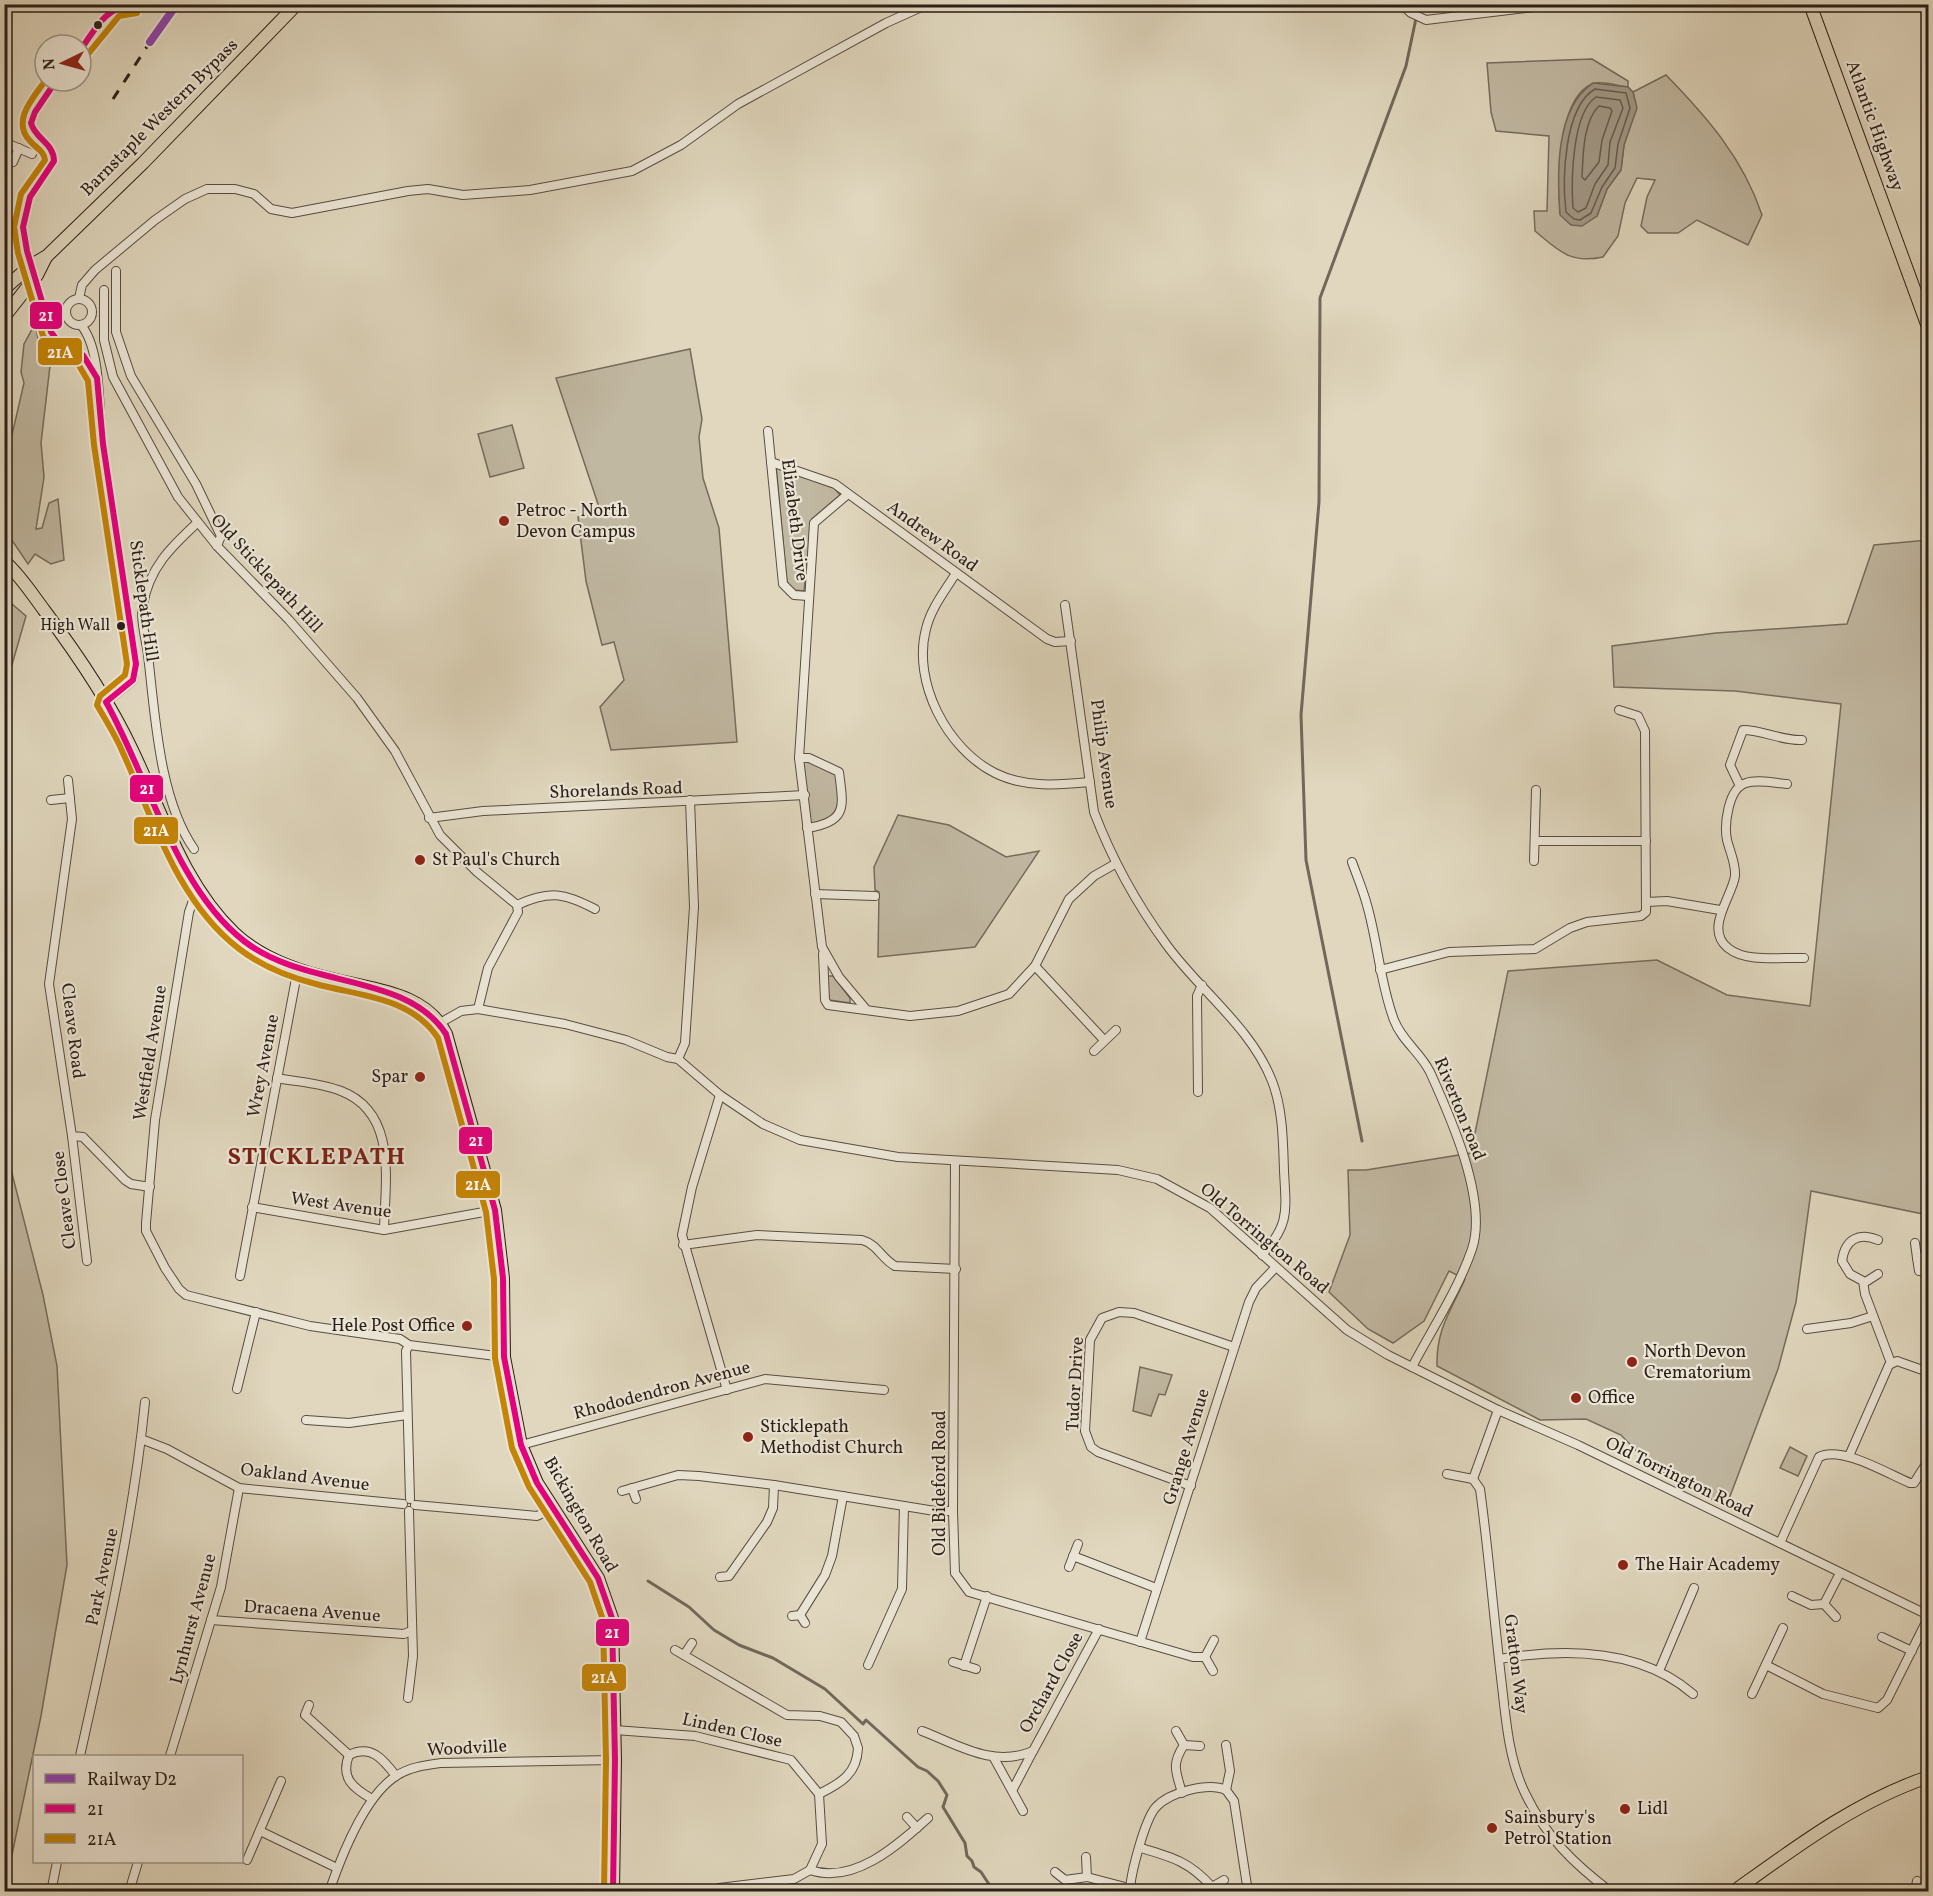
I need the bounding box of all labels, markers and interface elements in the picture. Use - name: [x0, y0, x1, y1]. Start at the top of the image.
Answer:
- unlabelled marker: [92, 19, 104, 31]
- north arrow: [33, 33, 93, 93]
- street label: Barnstaple Western Bypass: [76, 34, 244, 202]
- text: N: [39, 57, 62, 71]
- street label: Atlantic Highway: [1839, 57, 1909, 195]
- line badge: 21: [29, 301, 63, 330]
- text: 21: [39, 306, 53, 328]
- line badge: 21A: [37, 337, 83, 366]
- text: 21A: [47, 343, 74, 365]
- street label: Elizabeth Drive: [774, 458, 814, 582]
- street label: Andrew Road: [881, 495, 983, 579]
- place label: Petroc - North Devon Campus: [516, 499, 636, 545]
- street label: Old Sticklepath Hill: [204, 509, 328, 639]
- marker: Petroc - North Devon Campus: [497, 514, 511, 528]
- street label: Sticklepath Hill: [122, 539, 164, 663]
- place label: High Wall: [40, 615, 110, 637]
- marker: High Wall: [115, 620, 127, 632]
- street label: Philip Avenue: [1083, 698, 1123, 810]
- line badge: 21: [129, 774, 164, 803]
- street label: Shorelands Road: [549, 776, 683, 806]
- text: 21: [140, 779, 154, 801]
- line badge: 21A: [133, 816, 179, 845]
- text: 21A: [143, 821, 170, 843]
- place label: St Paul's Church: [432, 848, 560, 873]
- marker: St Paul's Church: [413, 853, 427, 867]
- street label: Cleave Road: [54, 982, 90, 1080]
- street label: Westfield Avenue: [128, 983, 174, 1123]
- street label: Wrey Avenue: [242, 1012, 286, 1120]
- street label: Riverton road: [1427, 1054, 1491, 1164]
- place label: Spar: [371, 1065, 408, 1090]
- marker: Spar: [413, 1070, 427, 1084]
- line badge: 21: [458, 1126, 493, 1155]
- text: 21: [469, 1131, 483, 1153]
- district label: STICKLEPATH: [228, 1141, 406, 1175]
- street label: Cleave Close: [47, 1150, 83, 1250]
- line badge: 21A: [455, 1170, 501, 1199]
- text: 21A: [465, 1175, 492, 1197]
- street label: Old Torrington Road: [1194, 1177, 1334, 1301]
- street label: West Avenue: [289, 1187, 393, 1225]
- place label: Hele Post Office: [331, 1314, 455, 1339]
- marker: Hele Post Office: [460, 1319, 474, 1333]
- street label: Tudor Drive: [1061, 1336, 1091, 1432]
- place label: North Devon Crematorium: [1644, 1340, 1751, 1386]
- street label: Rhododendron Avenue: [571, 1355, 753, 1427]
- marker: North Devon Crematorium: [1625, 1355, 1639, 1369]
- street label: Grange Avenue: [1157, 1386, 1217, 1508]
- place label: Office: [1588, 1386, 1635, 1411]
- marker: Office: [1569, 1391, 1583, 1405]
- street label: Old Bideford Road: [928, 1410, 953, 1556]
- place label: Sticklepath Methodist Church: [760, 1415, 904, 1461]
- marker: Sticklepath Methodist Church: [741, 1430, 755, 1444]
- street label: Old Torrington Road: [1601, 1431, 1757, 1525]
- street label: Bickington Road: [537, 1452, 623, 1578]
- street label: Oakland Avenue: [239, 1458, 371, 1498]
- street label: Park Avenue: [80, 1526, 126, 1628]
- street label: Lynhurst Avenue: [165, 1551, 223, 1687]
- place label: The Hair Academy: [1635, 1553, 1780, 1578]
- marker: The Hair Academy: [1616, 1558, 1630, 1572]
- street label: Dracaena Avenue: [243, 1595, 381, 1629]
- street label: Gratton Way: [1496, 1613, 1534, 1715]
- line badge: 21: [595, 1618, 630, 1647]
- text: 21: [605, 1623, 619, 1645]
- street label: Orchard Close: [1014, 1628, 1090, 1738]
- line badge: 21A: [581, 1663, 627, 1692]
- text: 21A: [591, 1668, 618, 1690]
- street label: Linden Close: [679, 1707, 785, 1755]
- street label: Woodville: [426, 1734, 508, 1764]
- legend: [33, 1755, 243, 1863]
- text: Railway D2: [87, 1768, 177, 1793]
- place label: Lidl: [1637, 1797, 1668, 1822]
- text: 21: [87, 1798, 104, 1823]
- marker: Lidl: [1618, 1802, 1632, 1816]
- place label: Sainsbury's Petrol Station: [1504, 1806, 1612, 1852]
- marker: Sainsbury's Petrol Station: [1485, 1821, 1499, 1835]
- text: 21A: [87, 1828, 117, 1853]

